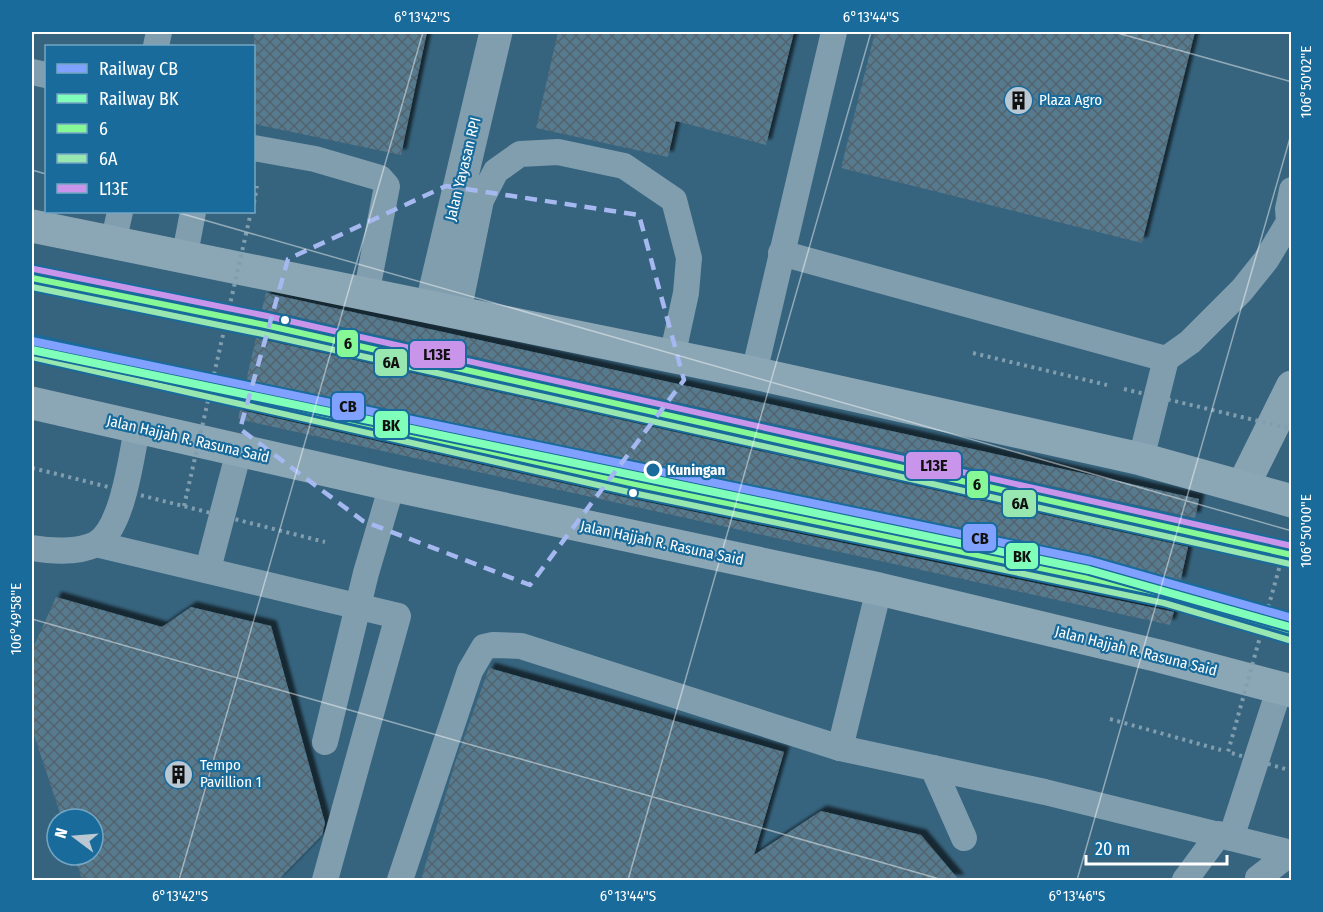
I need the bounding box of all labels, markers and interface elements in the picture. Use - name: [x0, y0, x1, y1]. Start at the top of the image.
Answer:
- text: 6°13'42"S: [394, 8, 450, 26]
- text: 6°13'44"S: [843, 8, 899, 26]
- legend: [45, 45, 255, 213]
- text: 106°50'02"E: [1297, 46, 1315, 118]
- text: Railway CB: [99, 58, 178, 80]
- building icon: Plaza Agro: [1002, 84, 1034, 116]
- text: Railway BK: [99, 88, 179, 110]
- place label: Plaza Agro: [1039, 91, 1102, 109]
- street label: Jalan Yayasan RPI: [441, 115, 485, 223]
- text: 6: [99, 118, 108, 140]
- text: 6A: [99, 148, 118, 170]
- text: L13E: [99, 178, 128, 200]
- unlabelled marker: [279, 314, 291, 326]
- line badge: 6: [336, 329, 359, 358]
- text: 6: [344, 334, 352, 353]
- line badge: L13E: [409, 340, 466, 369]
- text: L13E: [423, 345, 451, 364]
- line badge: 6A: [374, 348, 408, 377]
- text: 6A: [382, 353, 400, 372]
- line badge: CB: [331, 392, 365, 421]
- text: CB: [339, 397, 357, 416]
- line badge: BK: [374, 410, 409, 439]
- street label: Jalan Hajjah R. Rasuna Said: [105, 412, 271, 466]
- text: BK: [382, 416, 401, 435]
- line badge: L13E: [905, 451, 962, 480]
- text: L13E: [920, 456, 948, 475]
- marker: Kuningan: [644, 461, 662, 479]
- place label: Kuningan: [667, 461, 725, 479]
- line badge: 6: [966, 470, 989, 499]
- text: 6: [973, 475, 981, 494]
- unlabelled marker: [627, 487, 639, 499]
- line badge: 6A: [1002, 489, 1037, 518]
- text: 6A: [1011, 494, 1029, 513]
- text: 106°50'00"E: [1297, 494, 1315, 568]
- street label: Jalan Hajjah R. Rasuna Said: [579, 517, 745, 569]
- line badge: CB: [962, 523, 997, 552]
- text: CB: [971, 529, 989, 548]
- line badge: BK: [1005, 542, 1039, 570]
- text: BK: [1013, 547, 1032, 566]
- text: 106°49'58"E: [7, 583, 25, 655]
- street label: Jalan Hajjah R. Rasuna Said: [1053, 622, 1219, 680]
- place label: Tempo Pavillion 1: [200, 756, 262, 791]
- building icon: Tempo Pavillion 1: [163, 758, 195, 790]
- north arrow: [45, 807, 105, 867]
- text: N: [51, 826, 72, 840]
- scale bar: [1086, 828, 1227, 866]
- text: 20 m: [1095, 838, 1130, 860]
- text: 6°13'42"S: [152, 887, 208, 905]
- text: 6°13'44"S: [600, 887, 656, 905]
- text: 6°13'46"S: [1049, 887, 1105, 905]

